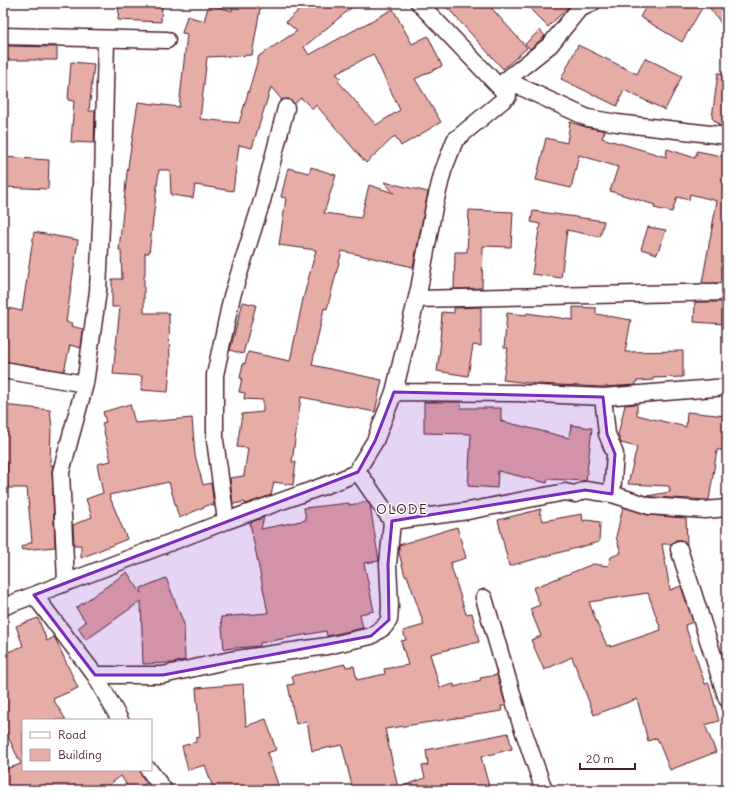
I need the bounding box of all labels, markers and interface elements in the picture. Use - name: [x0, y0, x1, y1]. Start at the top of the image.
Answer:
- district label: OLODE: [376, 500, 428, 518]
- legend: [22, 719, 152, 771]
- text: Road: [58, 727, 86, 742]
- scale bar: [580, 745, 635, 771]
- text: Building: [58, 747, 102, 762]
- text: 20 m: [586, 751, 614, 766]

